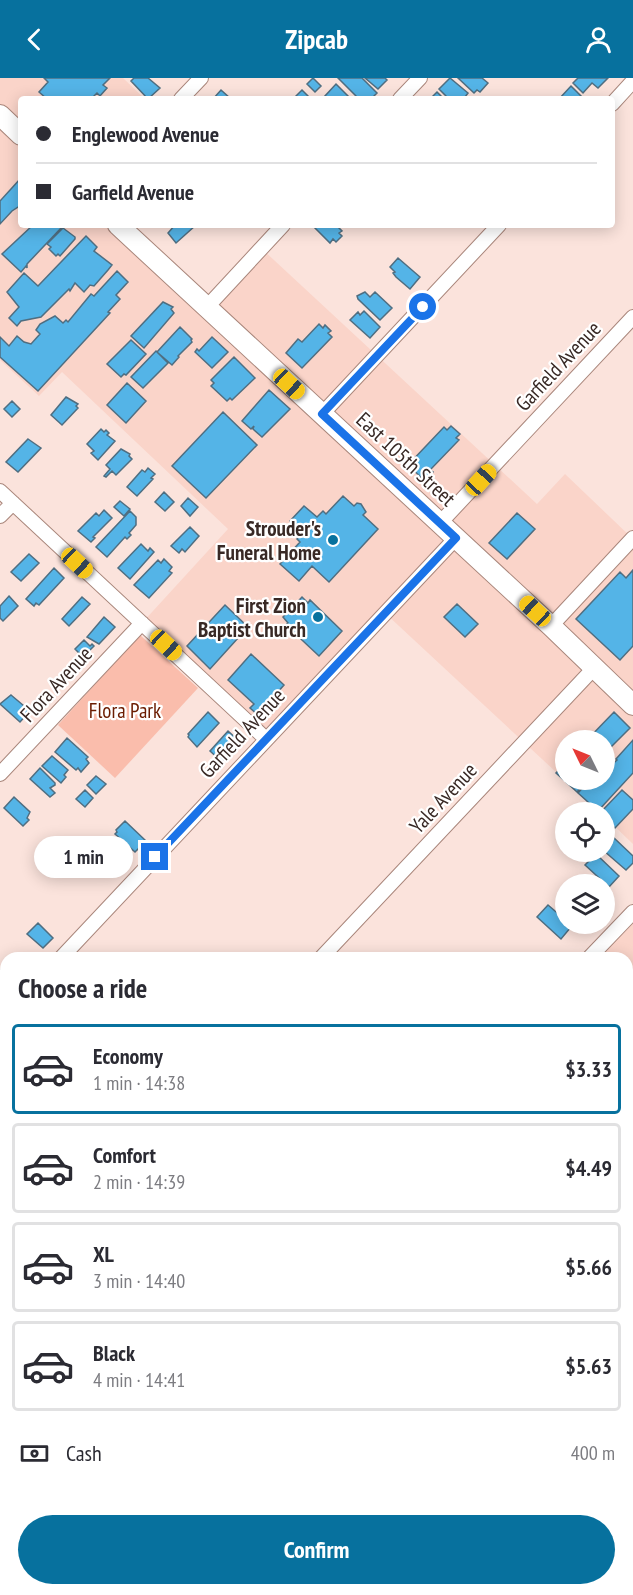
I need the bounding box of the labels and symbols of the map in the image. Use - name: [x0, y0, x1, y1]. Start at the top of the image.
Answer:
- route start: [409, 293, 436, 320]
- street label: Garfield Avenue: [509, 315, 607, 417]
- car: [270, 365, 308, 403]
- street label: East 105th Street: [351, 406, 461, 512]
- car: [462, 461, 500, 499]
- place label: Strouder's Funeral Home: [217, 515, 321, 566]
- marker: Strouder's Funeral Home: [326, 533, 340, 547]
- car: [58, 544, 96, 582]
- place label: First Zion Baptist Church: [198, 592, 306, 643]
- car: [516, 592, 554, 630]
- marker: First Zion Baptist Church: [311, 610, 325, 624]
- car: [147, 626, 185, 664]
- street label: Flora Avenue: [14, 640, 98, 728]
- street label: Garfield Avenue: [193, 682, 291, 784]
- park label: Flora Park: [89, 697, 161, 724]
- north arrow: [555, 730, 615, 790]
- street label: Yale Avenue: [403, 757, 483, 839]
- callout: 1 min: [35, 836, 134, 878]
- route end: [141, 843, 168, 870]

